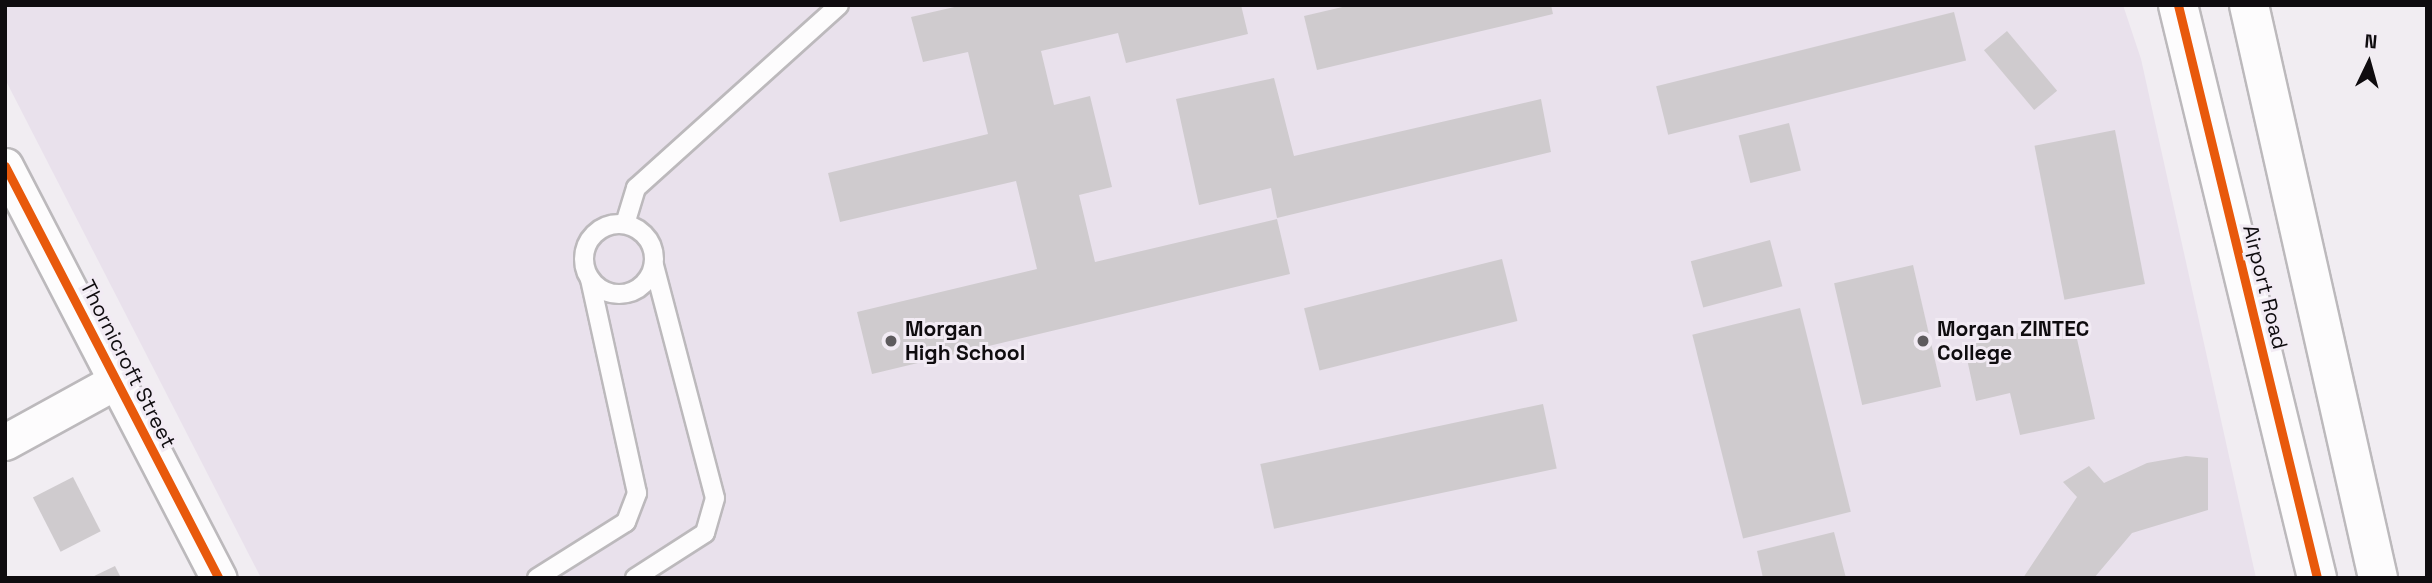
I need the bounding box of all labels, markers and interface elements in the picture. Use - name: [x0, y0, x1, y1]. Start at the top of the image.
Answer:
- north arrow: [2334, 28, 2404, 98]
- text: N: [2363, 29, 2378, 55]
- street label: Airport Road: [2237, 222, 2293, 352]
- street label: Thornicroft Street: [75, 276, 181, 452]
- place label: Morgan High School: [905, 316, 1025, 366]
- place label: Morgan ZINTEC College: [1937, 316, 2089, 366]
- marker: Morgan High School: [883, 333, 899, 349]
- marker: Morgan ZINTEC College: [1915, 333, 1931, 349]

